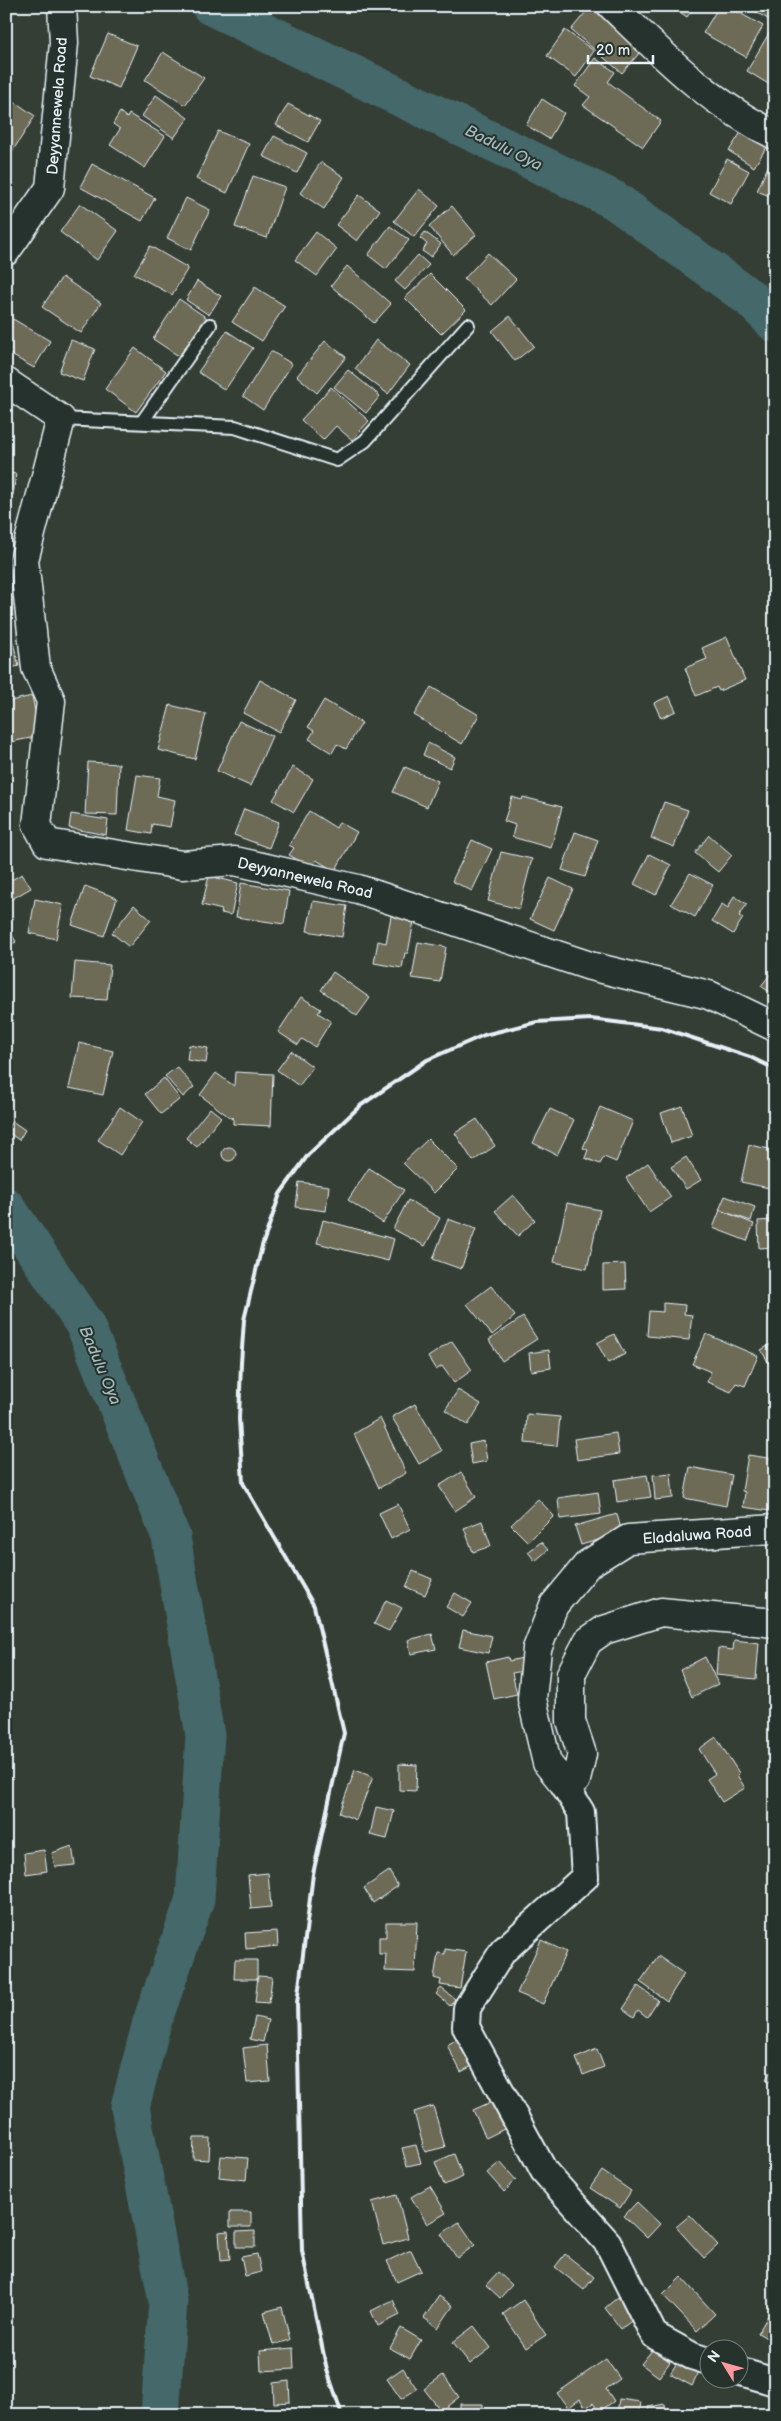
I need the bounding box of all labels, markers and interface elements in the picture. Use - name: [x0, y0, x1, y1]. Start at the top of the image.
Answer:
- scale bar: [588, 32, 654, 64]
- street label: Deyyannewela Road: [43, 37, 72, 175]
- text: 20 m: [596, 41, 630, 60]
- water label: Badulu Oya: [462, 122, 545, 175]
- street label: Deyyannewela Road: [236, 854, 374, 903]
- water label: Badulu Oya: [75, 1323, 125, 1408]
- street label: Eladaluwa Road: [642, 1522, 752, 1549]
- north arrow: [698, 2338, 748, 2388]
- text: N: [704, 2347, 724, 2366]

